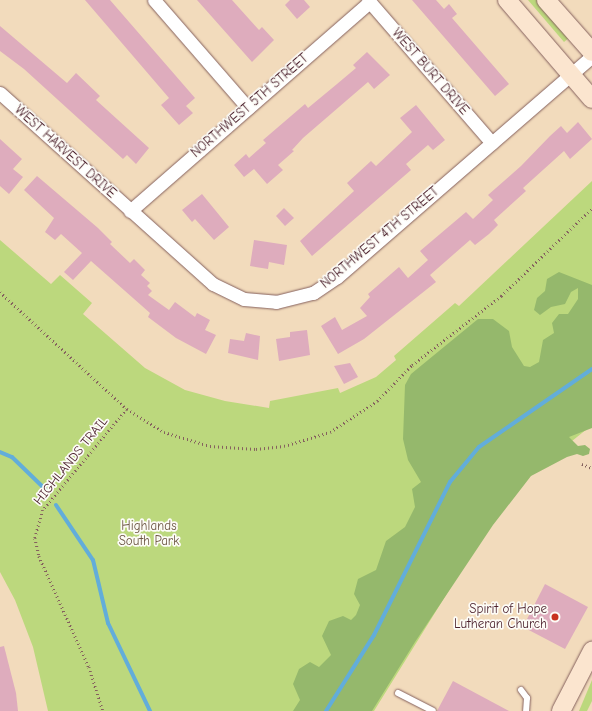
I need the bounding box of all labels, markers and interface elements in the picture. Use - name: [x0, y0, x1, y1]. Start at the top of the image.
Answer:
- street label: WEST BURT DRIVE: [388, 26, 472, 118]
- street label: NORTHWEST 5TH STREET: [188, 51, 312, 161]
- street label: WEST HARVEST DRIVE: [11, 102, 119, 202]
- street label: NORTHWEST 4TH STREET: [318, 184, 442, 292]
- street label: HIGHLANDS TRAIL: [31, 414, 111, 508]
- park label: Highlands South Park: [119, 519, 179, 550]
- place label: Spirit of Hope Lutheran Church: [454, 602, 547, 633]
- marker: Spirit of Hope Lutheran Church: [550, 612, 560, 622]

